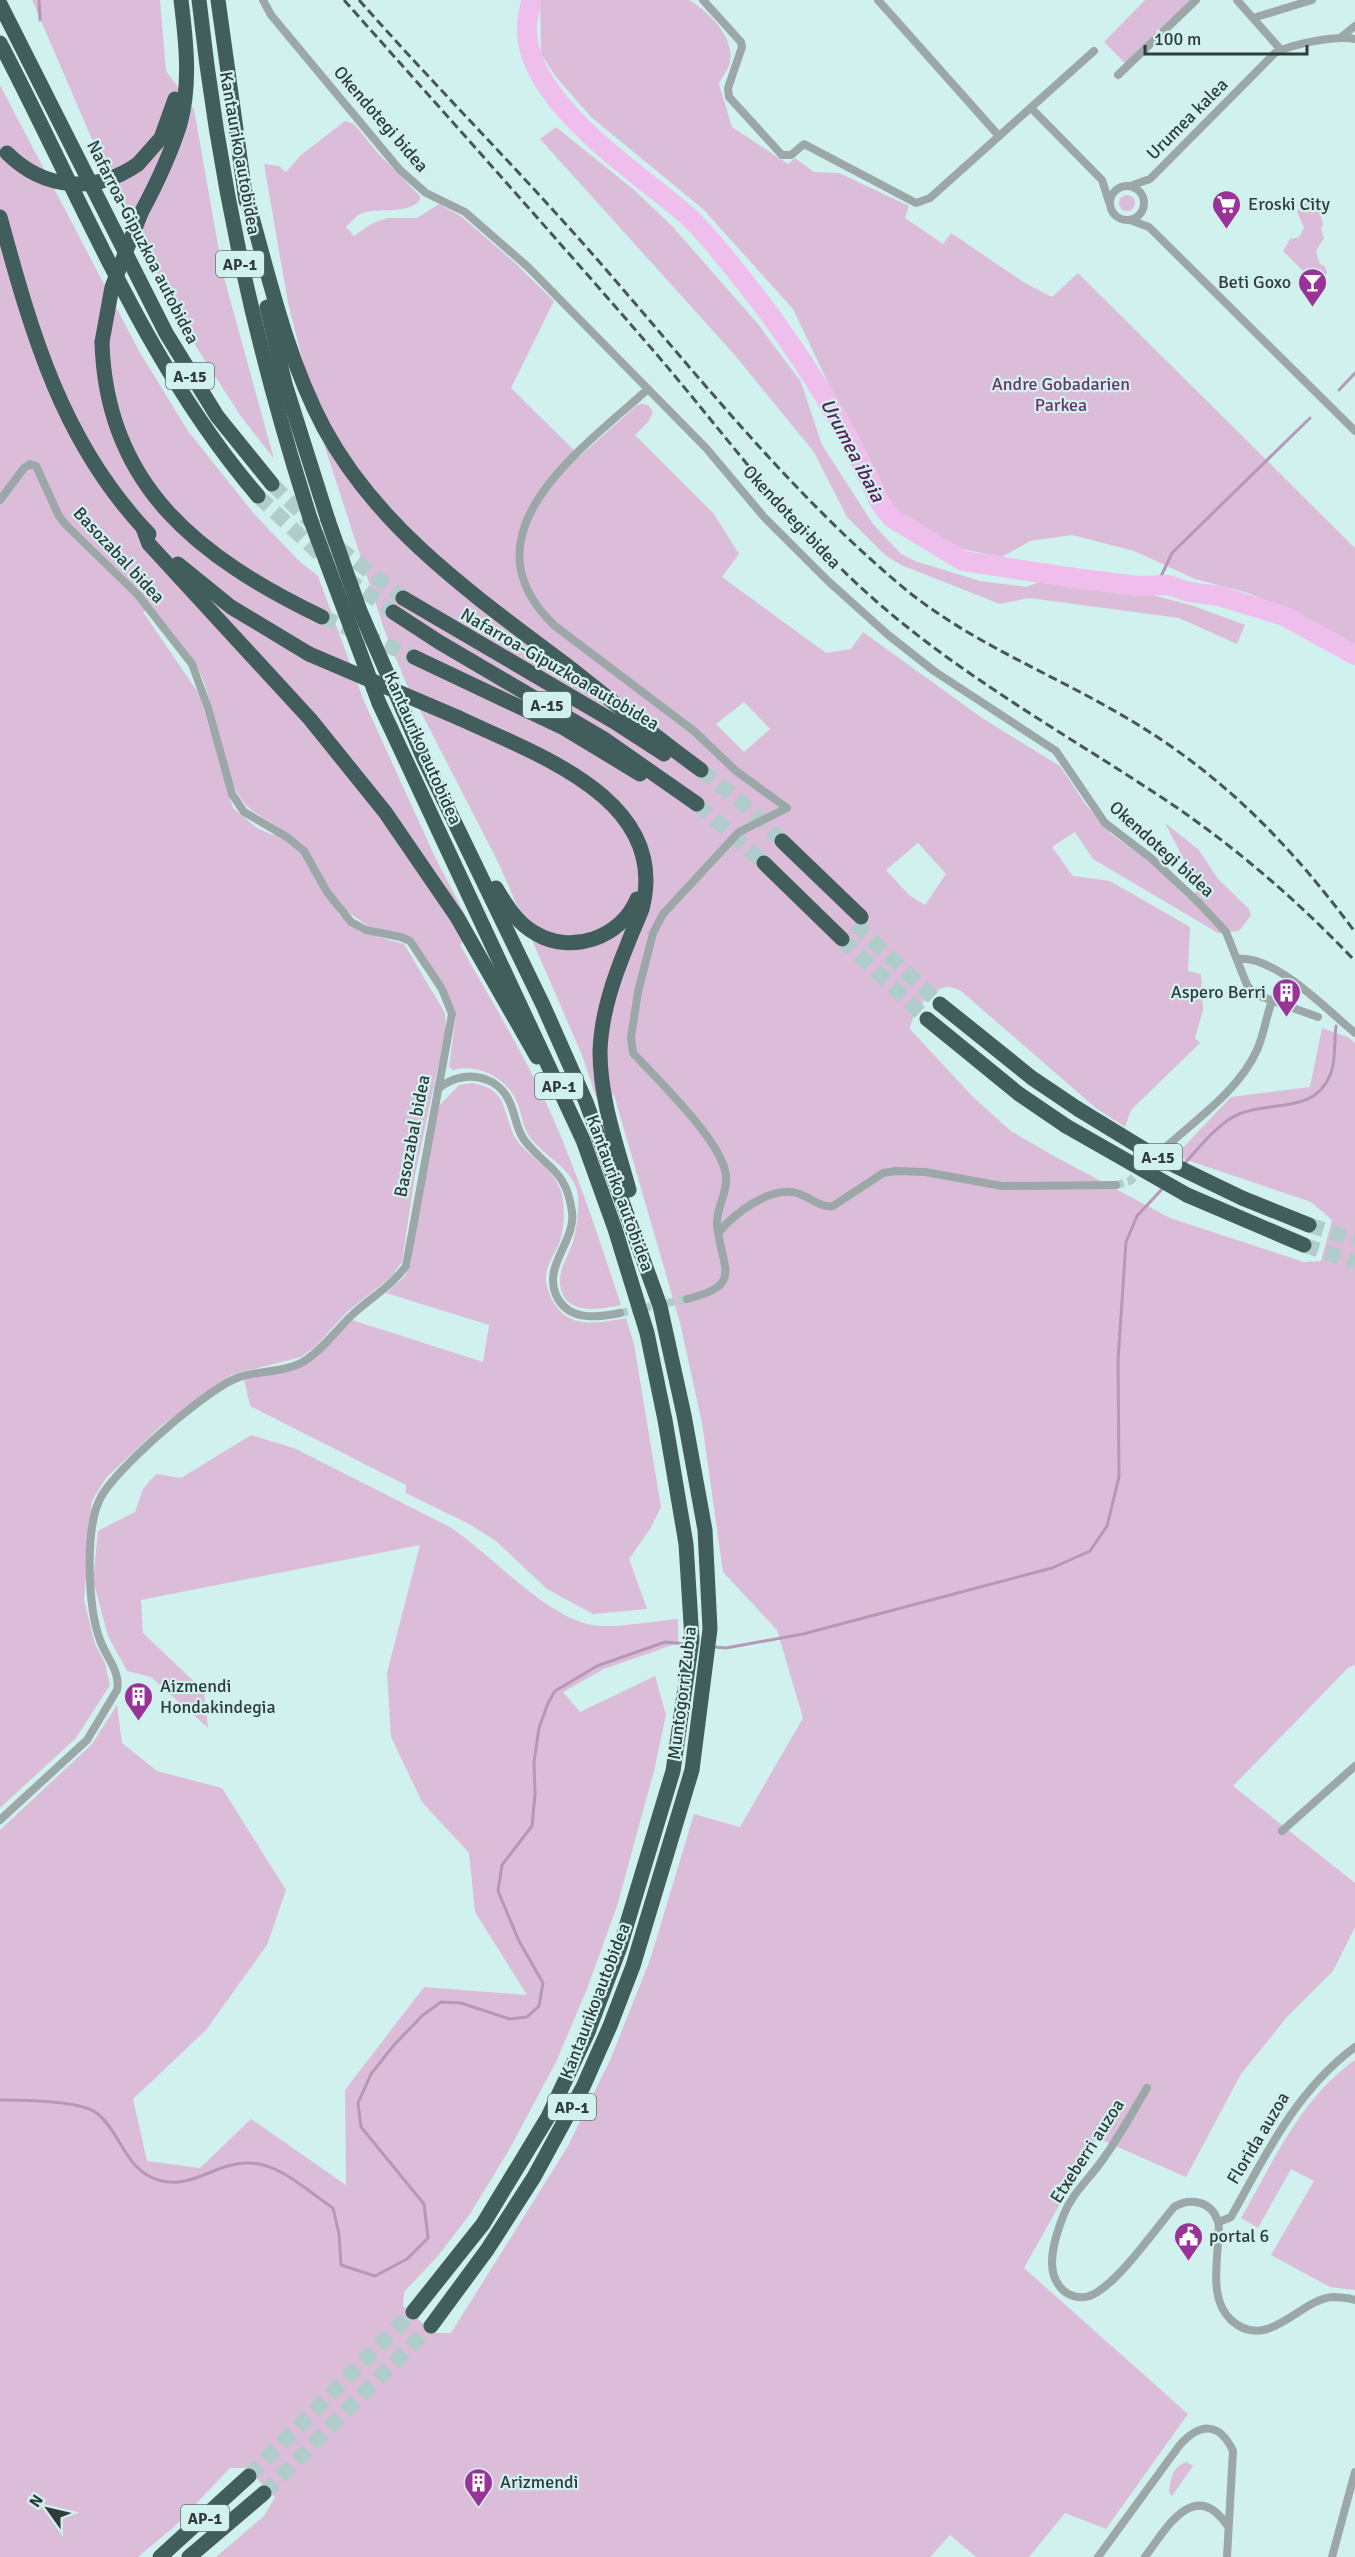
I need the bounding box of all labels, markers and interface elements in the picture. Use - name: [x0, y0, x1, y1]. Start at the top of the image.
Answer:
- scale bar: [1145, 18, 1307, 56]
- text: 100 m: [1154, 28, 1201, 50]
- street label: Okendotegi bidea: [329, 61, 433, 177]
- street label: Kantauriko autobidea: [215, 70, 265, 236]
- street label: Urumea kalea: [1142, 74, 1232, 164]
- street label: Nafarroa-Gipuzkoa autobidea: [82, 136, 204, 348]
- supermarket icon: Eroski City: [1211, 188, 1243, 230]
- place label: Eroski City: [1248, 193, 1330, 215]
- road number: AP-1: [216, 251, 264, 277]
- bar icon: Beti Goxo: [1296, 266, 1328, 308]
- place label: Beti Goxo: [1218, 271, 1291, 293]
- road number: A-15: [166, 363, 214, 389]
- park label: Andre Gobadarien Parkea: [992, 373, 1130, 416]
- water label: Urumea ibaia: [815, 394, 891, 507]
- street label: Okendotegi bidea: [738, 461, 846, 573]
- street label: Basozabal bidea: [69, 502, 169, 608]
- street label: Nafarroa-Gipuzkoa autobidea: [457, 603, 663, 735]
- street label: Kantauriko autobidea: [379, 668, 467, 828]
- road number: A-15: [523, 692, 571, 718]
- street label: Okendotegi bidea: [1105, 796, 1219, 902]
- building icon: Aspero Berri: [1271, 976, 1303, 1018]
- place label: Aspero Berri: [1171, 981, 1266, 1003]
- street label: Basozabal bidea: [389, 1073, 435, 1199]
- road number: AP-1: [535, 1073, 583, 1099]
- street label: Kantauriko autobidea: [581, 1112, 659, 1274]
- road number: A-15: [1134, 1144, 1182, 1170]
- street label: Muntogorri Zubia: [663, 1625, 701, 1761]
- place label: Aizmendi Hondakindegia: [160, 1675, 276, 1718]
- building icon: Aizmendi Hondakindegia: [123, 1680, 155, 1722]
- street label: Kantauriko autobidea: [555, 1920, 635, 2082]
- street label: Florida auzoa: [1222, 2088, 1294, 2188]
- road number: AP-1: [548, 2094, 596, 2120]
- street label: Etxeberri auzoa: [1045, 2095, 1129, 2207]
- public building icon: portal 6: [1172, 2220, 1204, 2262]
- place label: portal 6: [1209, 2225, 1269, 2247]
- building icon: Arizmendi: [463, 2466, 495, 2508]
- place label: Arizmendi: [500, 2471, 578, 2493]
- north arrow: [18, 2479, 78, 2539]
- text: N: [25, 2491, 48, 2511]
- road number: AP-1: [181, 2505, 229, 2531]

